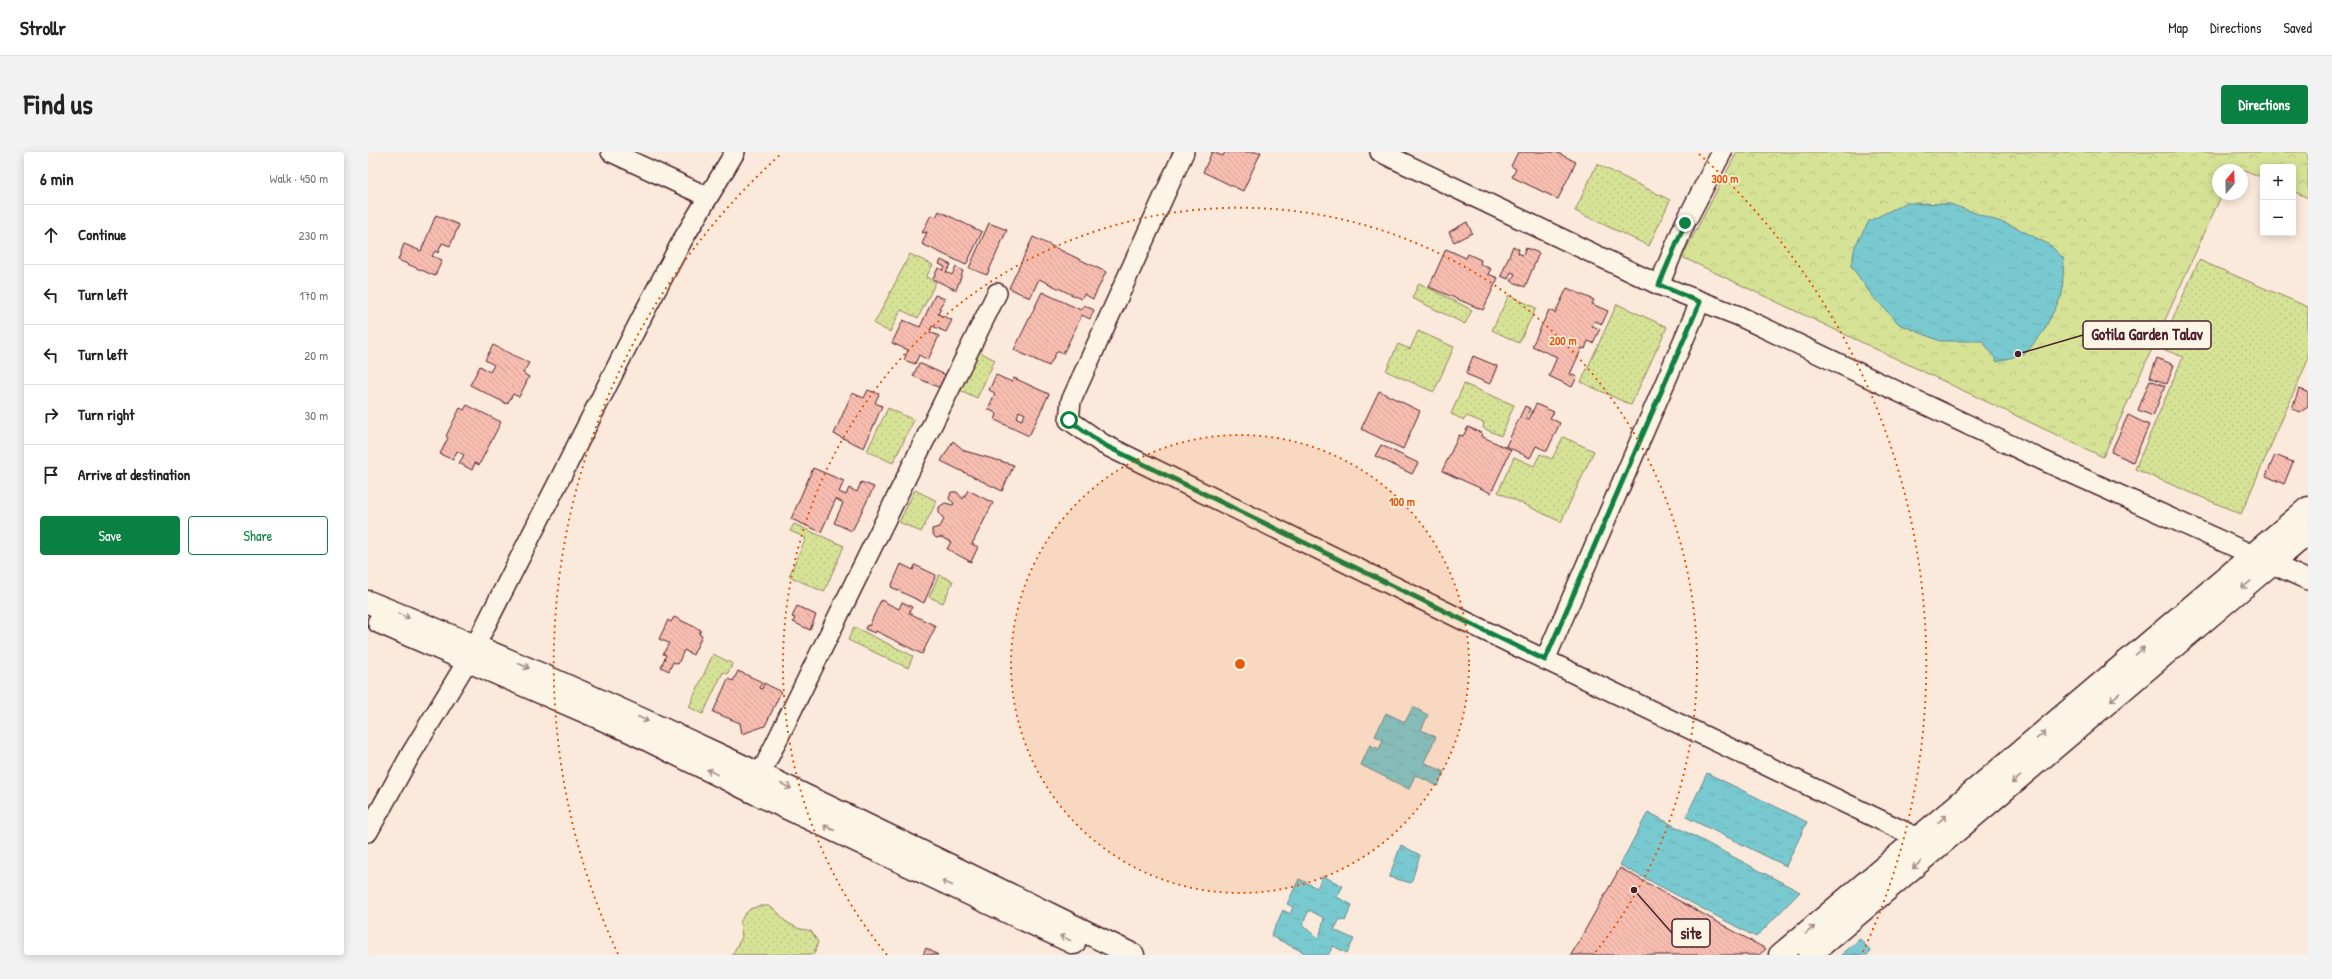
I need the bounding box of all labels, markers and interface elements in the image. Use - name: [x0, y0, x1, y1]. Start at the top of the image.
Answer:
- text: Strollr: [20, 15, 66, 41]
- text: Map: [2168, 18, 2188, 37]
- text: Directions: [2210, 18, 2261, 37]
- text: Saved: [2283, 18, 2312, 37]
- text: Find us: [24, 85, 93, 123]
- button: Directions: [2221, 85, 2308, 124]
- north arrow: [2212, 164, 2248, 200]
- map controls: [2260, 164, 2296, 236]
- button: +: [2260, 164, 2296, 200]
- text: 6 min: [40, 167, 74, 190]
- text: Walk · 450 m: [269, 169, 328, 187]
- text: 300 m: [1711, 170, 1739, 187]
- button: −: [2260, 200, 2296, 236]
- route end: [1676, 214, 1694, 232]
- icon: ahead: [40, 224, 62, 246]
- text: Continue: [78, 224, 126, 245]
- text: 230 m: [298, 226, 328, 244]
- icon: left: [40, 284, 62, 306]
- text: Turn left: [78, 284, 128, 305]
- text: 170 m: [299, 286, 328, 304]
- callout: Gotila Garden Talav: [2083, 321, 2211, 349]
- text: Gotila Garden Talav: [2091, 323, 2203, 345]
- text: 200 m: [1549, 332, 1577, 349]
- icon: left: [40, 344, 62, 366]
- text: Turn left: [78, 344, 128, 365]
- text: 20 m: [304, 346, 328, 364]
- icon: right: [40, 404, 62, 426]
- text: Turn right: [78, 404, 134, 425]
- text: 30 m: [305, 406, 328, 424]
- route start: [1060, 411, 1078, 429]
- icon: arrive: [40, 464, 62, 486]
- text: Arrive at destination: [78, 464, 190, 485]
- text: 100 m: [1389, 493, 1415, 510]
- button: Save: [40, 516, 180, 555]
- button: Share: [188, 516, 328, 555]
- one-way arrow: [2241, 581, 2251, 590]
- one-way arrow: [398, 613, 410, 621]
- one-way arrow: [2135, 647, 2145, 656]
- centre of rings: [1233, 657, 1247, 671]
- one-way arrow: [518, 663, 530, 670]
- one-way arrow: [2110, 692, 2120, 701]
- one-way arrow: [637, 715, 649, 723]
- one-way arrow: [2036, 731, 2047, 740]
- one-way arrow: [707, 767, 719, 775]
- one-way arrow: [2010, 776, 2021, 785]
- one-way arrow: [780, 782, 792, 790]
- one-way arrow: [1936, 814, 1947, 823]
- one-way arrow: [824, 824, 836, 831]
- one-way arrow: [1911, 860, 1922, 869]
- one-way arrow: [941, 879, 953, 886]
- callout: site: [1672, 919, 1710, 947]
- text: site: [1680, 922, 1702, 944]
- one-way arrow: [1805, 925, 1815, 934]
- one-way arrow: [1059, 934, 1071, 941]

